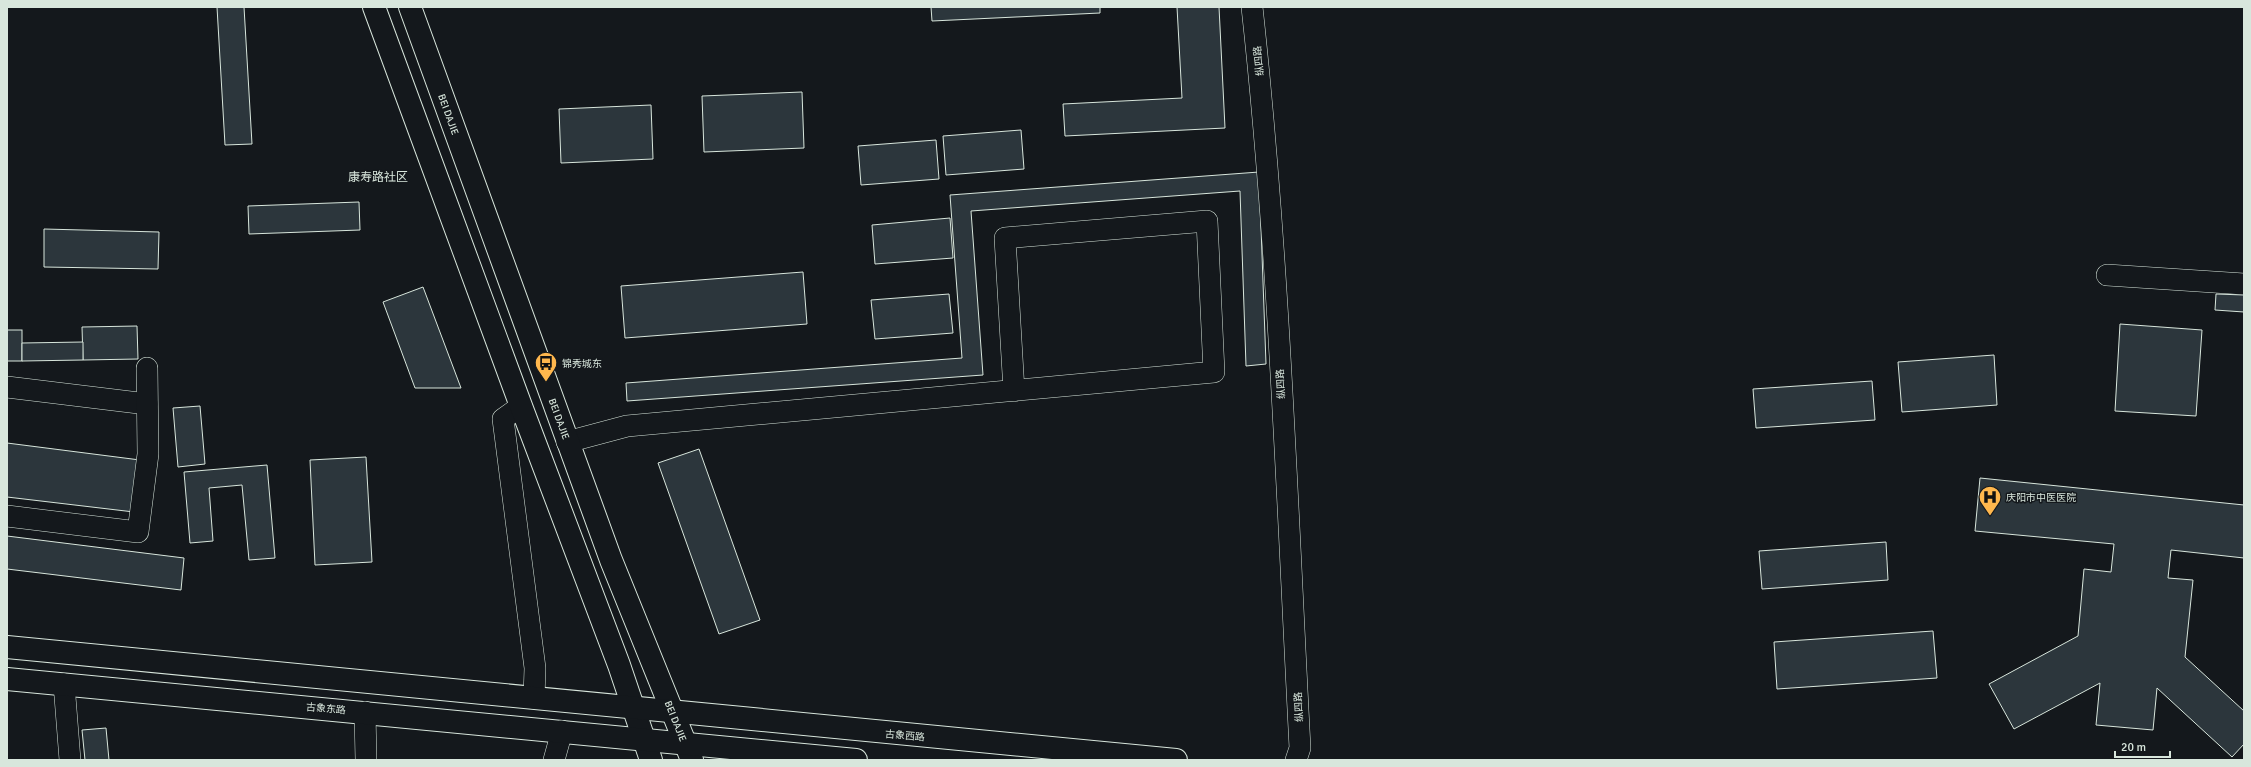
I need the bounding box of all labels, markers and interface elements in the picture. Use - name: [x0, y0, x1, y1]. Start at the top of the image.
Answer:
- street label: 纵四路: [1251, 45, 1267, 76]
- street label: BEI DAJIE: [435, 92, 461, 137]
- district label: 康寿路社区: [348, 170, 408, 185]
- bus stop icon: 锦秀城东: [533, 350, 559, 383]
- place label: 锦秀城东: [562, 358, 602, 370]
- street label: 纵四路: [1274, 369, 1288, 399]
- street label: BEI DAJIE: [546, 397, 572, 441]
- hospital icon: 庆阳市中医医院: [1977, 484, 2003, 517]
- place label: 庆阳市中医医院: [2006, 492, 2076, 504]
- street label: 纵四路: [1292, 692, 1306, 722]
- street label: BEI DAJIE: [662, 699, 689, 744]
- street label: 古象东路: [305, 701, 346, 717]
- street label: 古象西路: [884, 728, 925, 744]
- scale bar: [2115, 733, 2170, 759]
- text: 20 m: [2121, 740, 2146, 755]

